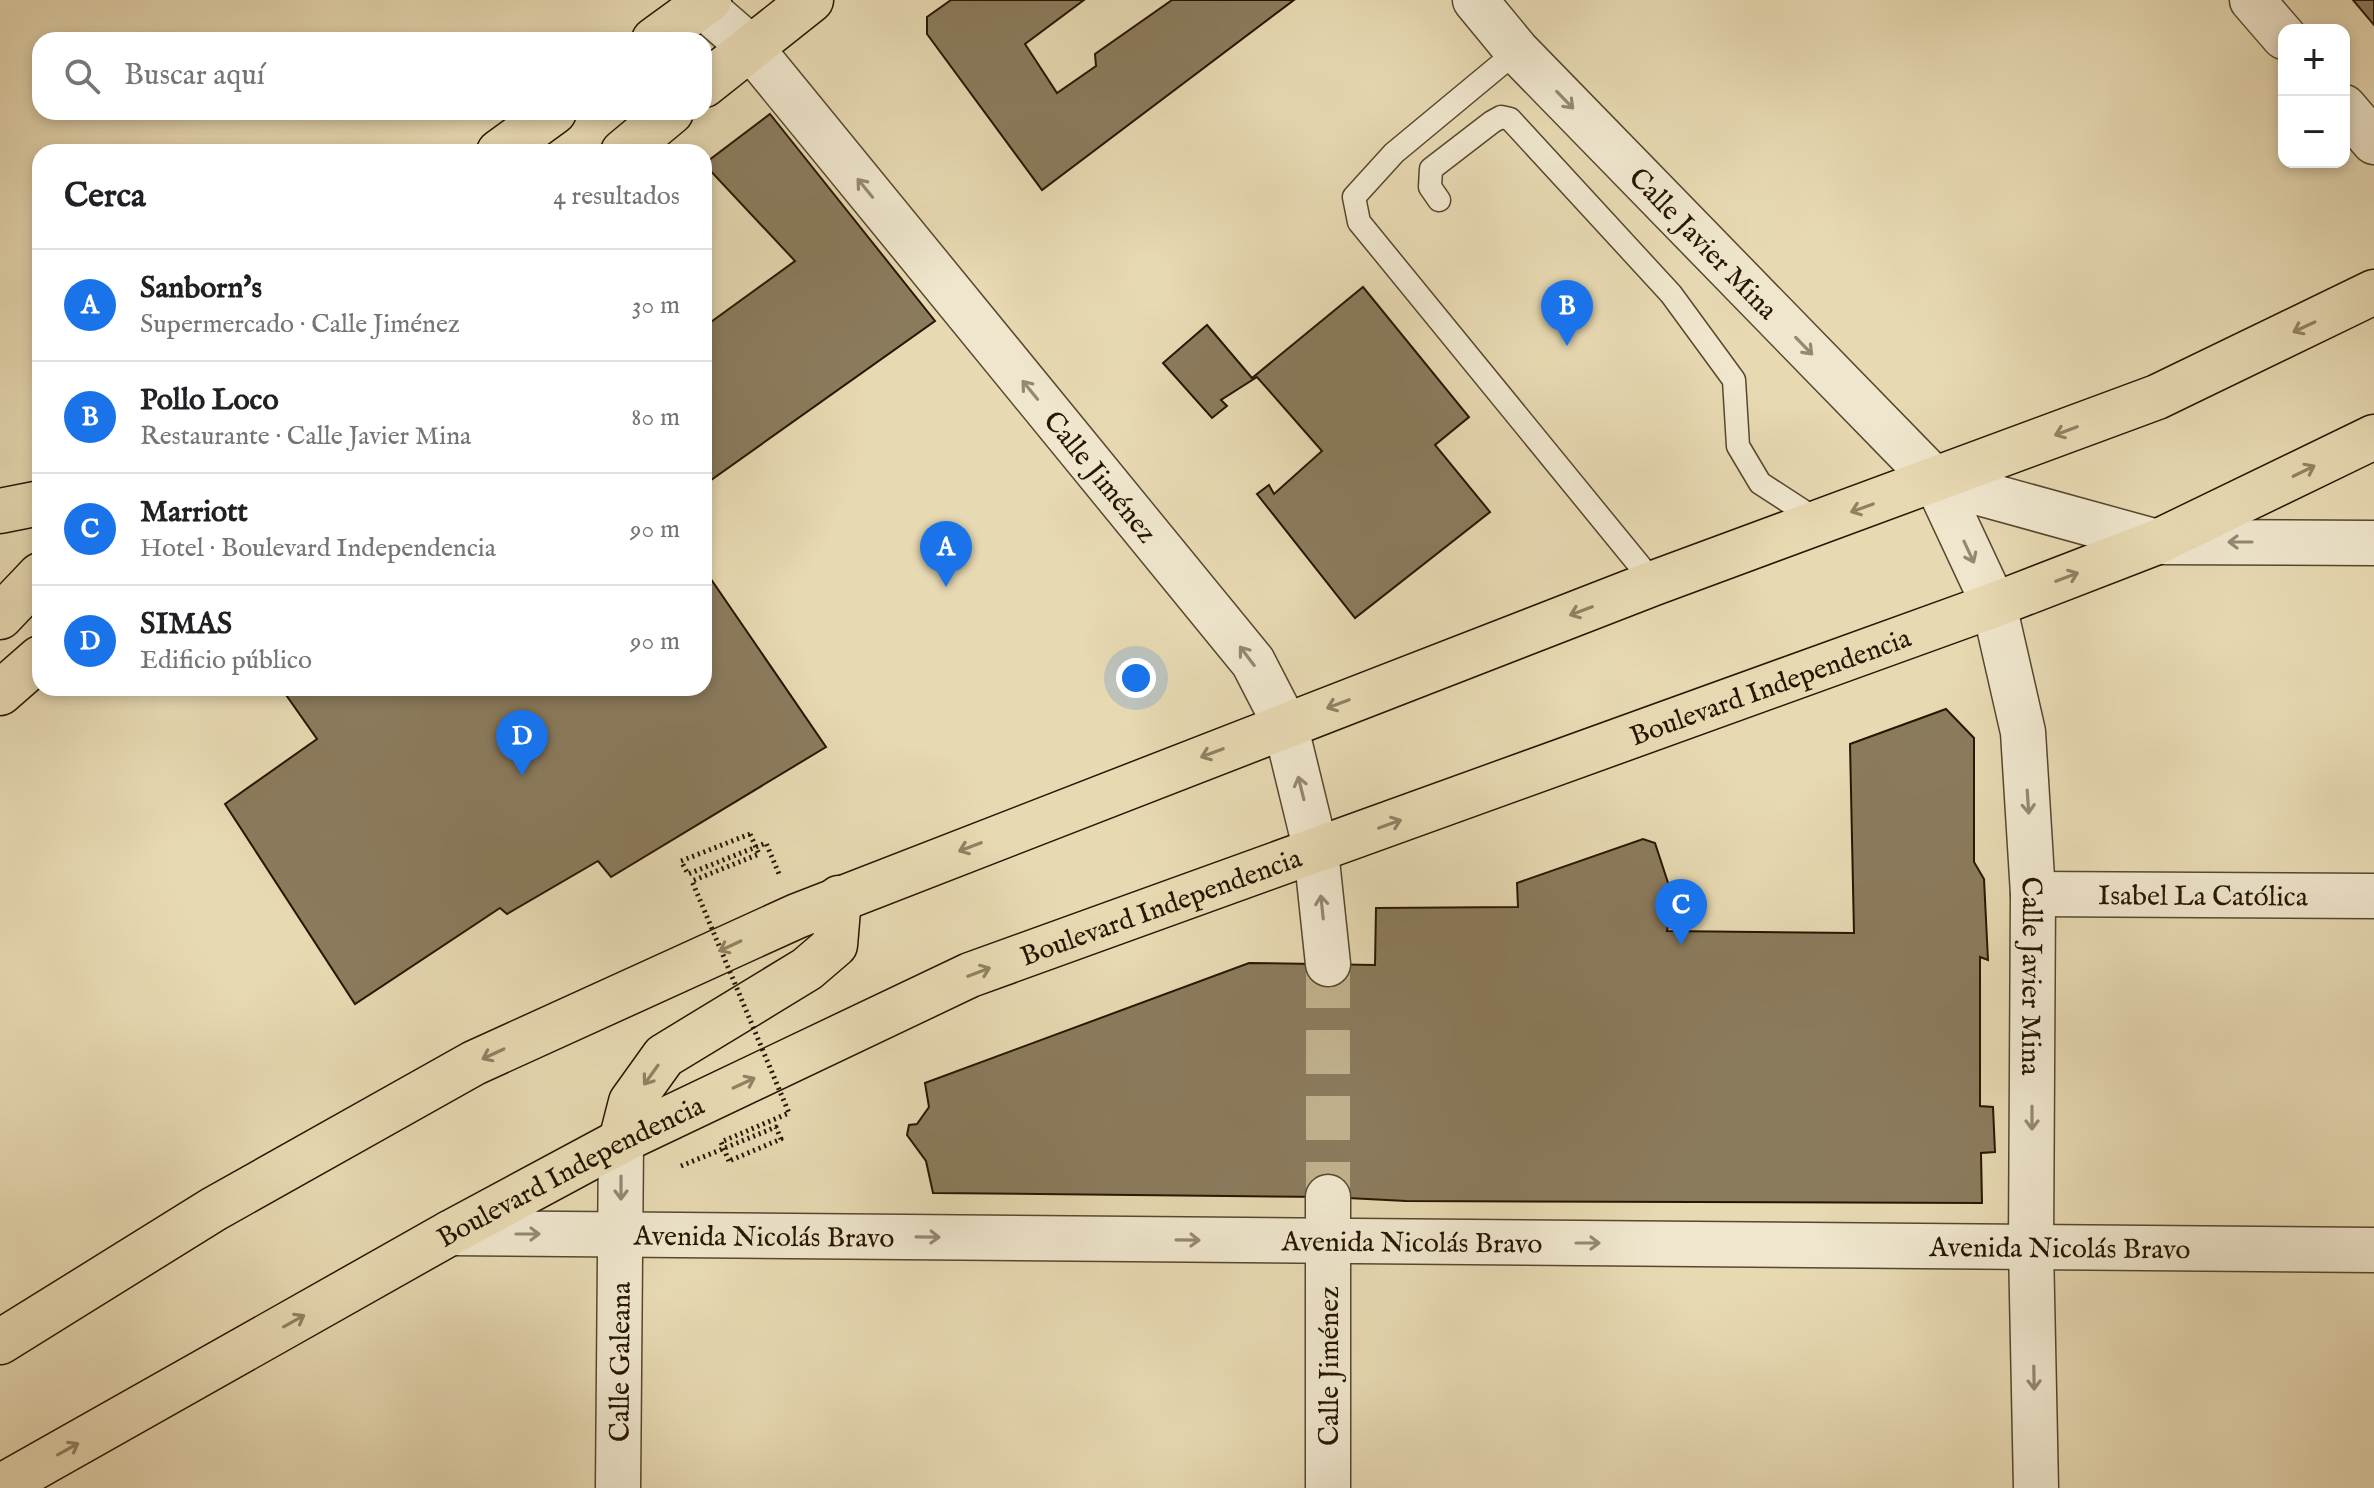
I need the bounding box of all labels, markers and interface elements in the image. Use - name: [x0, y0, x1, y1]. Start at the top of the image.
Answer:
- map controls: [2278, 24, 2350, 168]
- button: +: [2278, 24, 2350, 96]
- search box: [32, 32, 712, 120]
- icon: search: [60, 54, 104, 98]
- text: Buscar aquí: [124, 57, 265, 95]
- one-way arrow: [1555, 90, 1574, 110]
- button: −: [2278, 96, 2350, 168]
- street label: Calle Javier Mina: [1620, 161, 1785, 329]
- text: Cerca: [64, 175, 146, 218]
- one-way arrow: [856, 179, 874, 199]
- text: 4 resultados: [553, 180, 680, 213]
- text: Sanborn's: [140, 270, 262, 308]
- pin: B: [1541, 280, 1593, 346]
- text: A: [81, 289, 99, 322]
- text: 30 m: [632, 289, 680, 322]
- text: Supermercado · Calle Jiménez: [140, 308, 460, 341]
- one-way arrow: [2293, 320, 2317, 335]
- one-way arrow: [1795, 336, 1814, 356]
- one-way arrow: [1021, 380, 1039, 401]
- text: Pollo Loco: [140, 382, 279, 420]
- text: B: [81, 401, 99, 434]
- text: 80 m: [631, 401, 680, 434]
- street label: Calle Jiménez: [1035, 405, 1163, 551]
- text: Restaurante · Calle Javier Mina: [140, 420, 471, 453]
- one-way arrow: [2054, 425, 2079, 439]
- one-way arrow: [2291, 463, 2315, 478]
- text: Marriott: [140, 494, 248, 532]
- one-way arrow: [1850, 501, 1875, 516]
- text: C: [81, 513, 99, 546]
- text: 90 m: [630, 513, 680, 546]
- pin: A: [920, 521, 972, 587]
- text: Hotel · Boulevard Independencia: [140, 532, 496, 565]
- one-way arrow: [2227, 534, 2254, 550]
- one-way arrow: [1962, 539, 1977, 563]
- one-way arrow: [2054, 569, 2079, 583]
- one-way arrow: [1569, 605, 1594, 619]
- text: SIMAS: [140, 606, 232, 644]
- street label: Boulevard Independencia: [1626, 621, 1917, 755]
- text: D: [80, 625, 100, 658]
- text: 90 m: [630, 625, 680, 658]
- text: Edificio público: [140, 644, 312, 677]
- one-way arrow: [1239, 646, 1256, 667]
- your location: [1116, 658, 1156, 698]
- one-way arrow: [1326, 698, 1351, 712]
- pin: D: [496, 710, 548, 776]
- one-way arrow: [1200, 747, 1225, 761]
- one-way arrow: [1292, 775, 1307, 801]
- one-way arrow: [2021, 789, 2036, 815]
- one-way arrow: [1377, 816, 1402, 830]
- one-way arrow: [958, 841, 983, 855]
- street label: Boulevard Independencia: [1016, 841, 1308, 975]
- street label: Calle Javier Mina: [2012, 876, 2048, 1076]
- pin: C: [1655, 879, 1707, 945]
- street label: Isabel La Católica: [2098, 879, 2309, 916]
- one-way arrow: [1315, 894, 1330, 921]
- one-way arrow: [718, 939, 742, 954]
- one-way arrow: [966, 964, 991, 978]
- one-way arrow: [481, 1047, 505, 1062]
- one-way arrow: [643, 1063, 659, 1085]
- one-way arrow: [731, 1075, 755, 1090]
- street label: Boulevard Independencia: [431, 1089, 711, 1257]
- one-way arrow: [2024, 1104, 2040, 1131]
- one-way arrow: [613, 1174, 629, 1201]
- street label: Avenida Nicolás Bravo: [632, 1220, 895, 1257]
- street label: Avenida Nicolás Bravo: [1280, 1225, 1543, 1263]
- one-way arrow: [514, 1226, 541, 1242]
- one-way arrow: [914, 1230, 941, 1245]
- street label: Avenida Nicolás Bravo: [1928, 1231, 2191, 1268]
- one-way arrow: [1174, 1232, 1201, 1248]
- one-way arrow: [1574, 1235, 1601, 1251]
- street label: Calle Galeana: [603, 1281, 640, 1442]
- street label: Calle Jiménez: [1313, 1286, 1348, 1446]
- one-way arrow: [282, 1313, 305, 1329]
- one-way arrow: [2026, 1364, 2042, 1391]
- one-way arrow: [56, 1441, 79, 1457]

